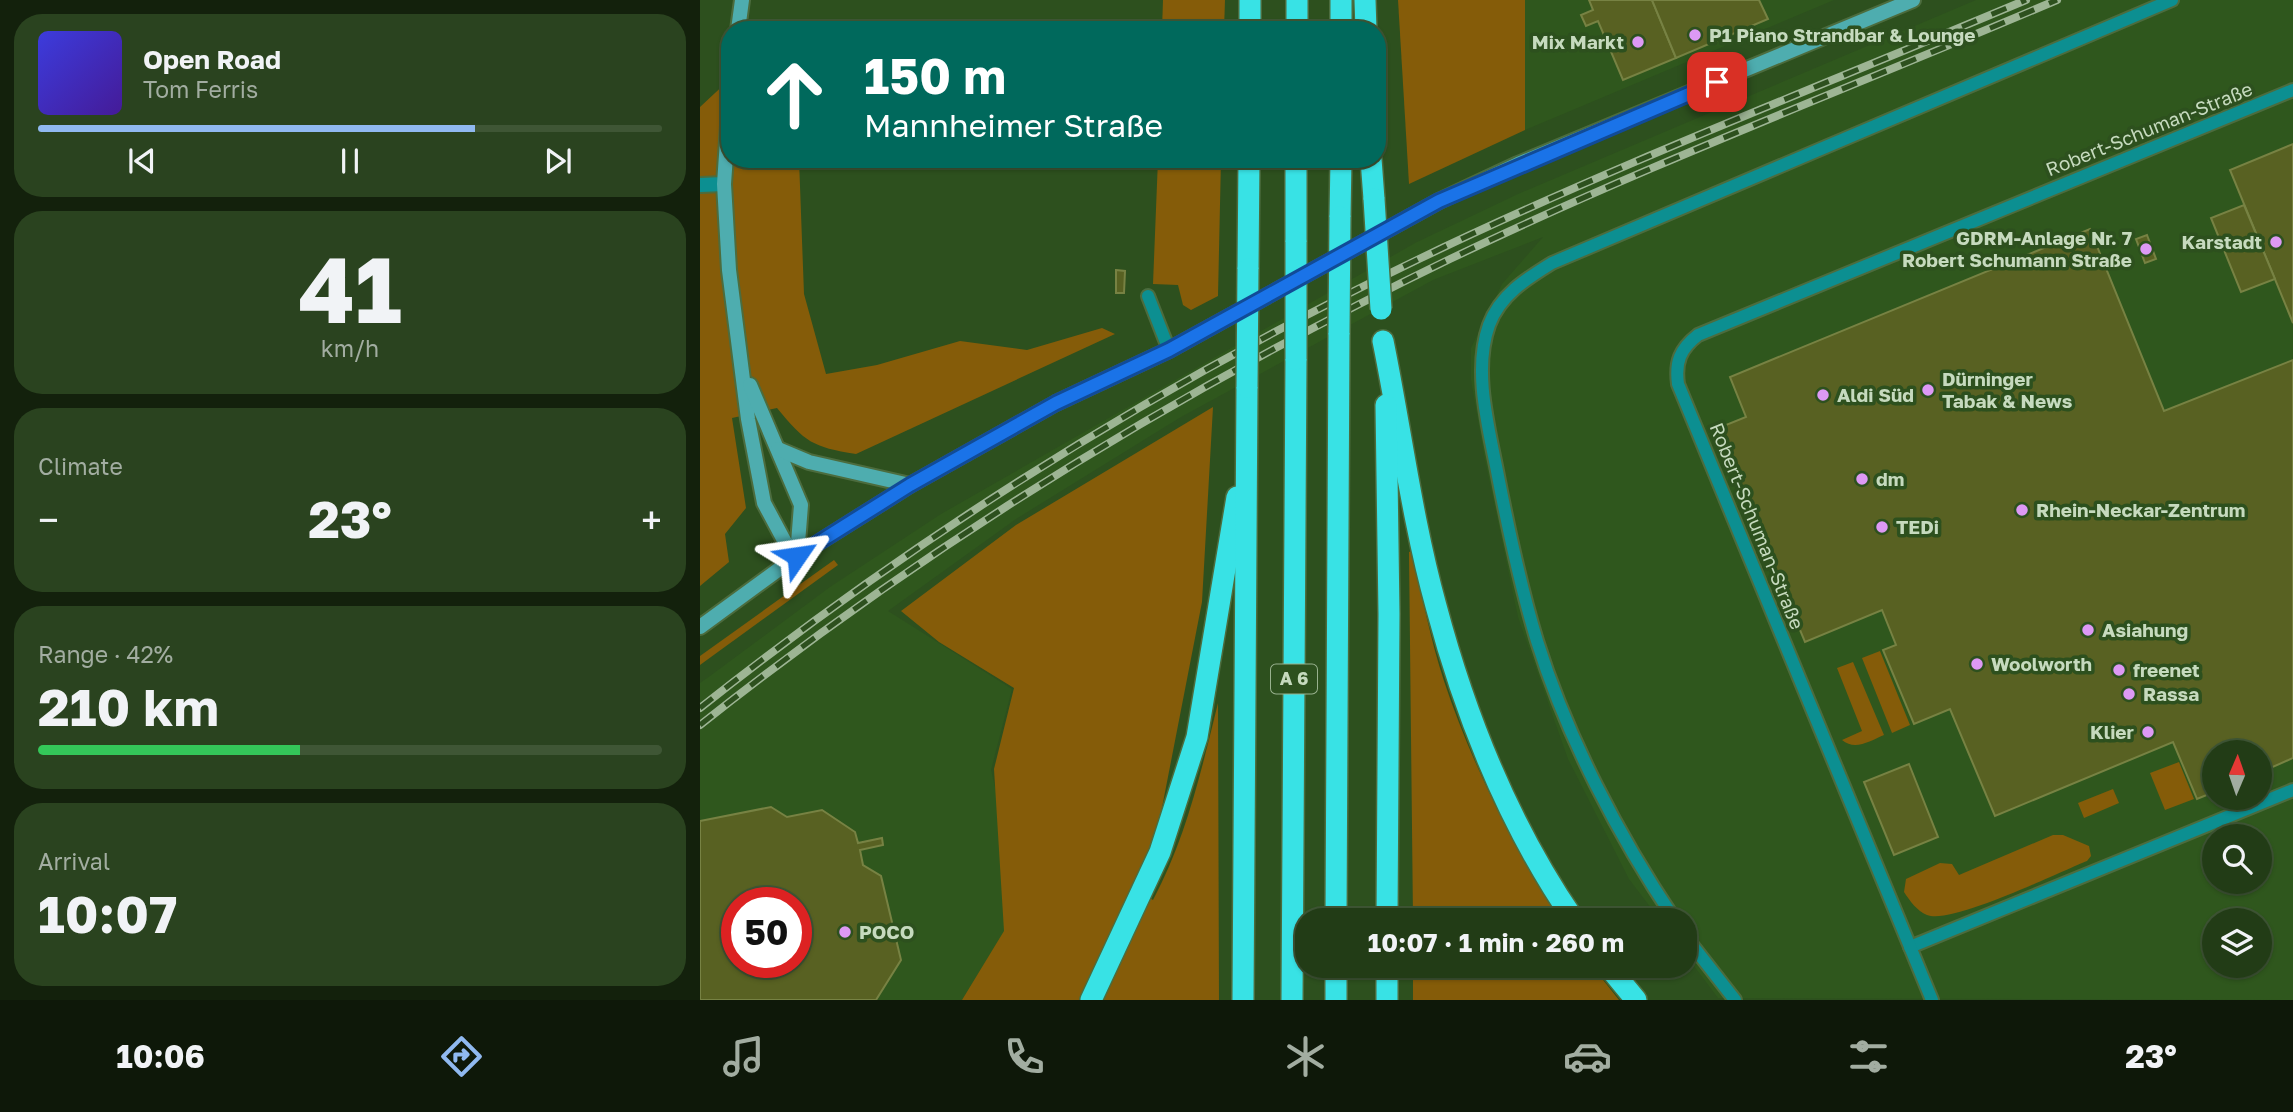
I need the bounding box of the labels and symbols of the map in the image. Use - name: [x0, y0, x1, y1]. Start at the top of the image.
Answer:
- place label: P1 Piano Strandbar & Lounge: [1709, 23, 1975, 46]
- marker: P1 Piano Strandbar & Lounge: [1687, 27, 1703, 43]
- place label: Mix Markt: [1532, 30, 1624, 53]
- marker: Mix Markt: [1630, 34, 1646, 50]
- pin: [1687, 52, 1747, 112]
- street label: Robert-Schuman-Straße: [2042, 77, 2255, 181]
- place label: GDRM-Anlage Nr. 7 Robert Schumann Straße: [1902, 226, 2132, 271]
- place label: Karstadt: [2182, 230, 2262, 253]
- marker: Karstadt: [2268, 234, 2284, 250]
- marker: GDRM-Anlage Nr. 7 Robert Schumann Straße: [2138, 241, 2154, 257]
- place label: Dürninger Tabak & News: [1942, 367, 2073, 412]
- marker: Dürninger Tabak & News: [1920, 382, 1936, 398]
- place label: Aldi Süd: [1837, 383, 1914, 406]
- marker: Aldi Süd: [1815, 387, 1831, 403]
- street label: Robert-Schuman-Straße: [1705, 419, 1809, 632]
- place label: dm: [1876, 467, 1904, 490]
- marker: dm: [1854, 471, 1870, 487]
- place label: Rhein-Neckar-Zentrum: [2036, 498, 2245, 521]
- marker: Rhein-Neckar-Zentrum: [2014, 502, 2030, 518]
- place label: TEDi: [1896, 515, 1939, 538]
- position arrow: [760, 519, 834, 593]
- marker: TEDi: [1874, 519, 1890, 535]
- place label: Asiahung: [2102, 618, 2188, 641]
- marker: Asiahung: [2080, 622, 2096, 638]
- place label: Woolworth: [1991, 652, 2092, 675]
- marker: Woolworth: [1969, 656, 1985, 672]
- place label: freenet: [2133, 658, 2200, 681]
- marker: freenet: [2111, 662, 2127, 678]
- road number: A 6: [1271, 664, 1317, 694]
- place label: Rassa: [2143, 682, 2199, 705]
- marker: Rassa: [2121, 686, 2137, 702]
- place label: Klier: [2090, 720, 2135, 743]
- marker: Klier: [2140, 724, 2156, 740]
- north arrow: [2202, 740, 2272, 810]
- speed limit sign: 50: [721, 887, 812, 978]
- place label: POCO: [859, 920, 914, 943]
- marker: POCO: [837, 924, 853, 940]

